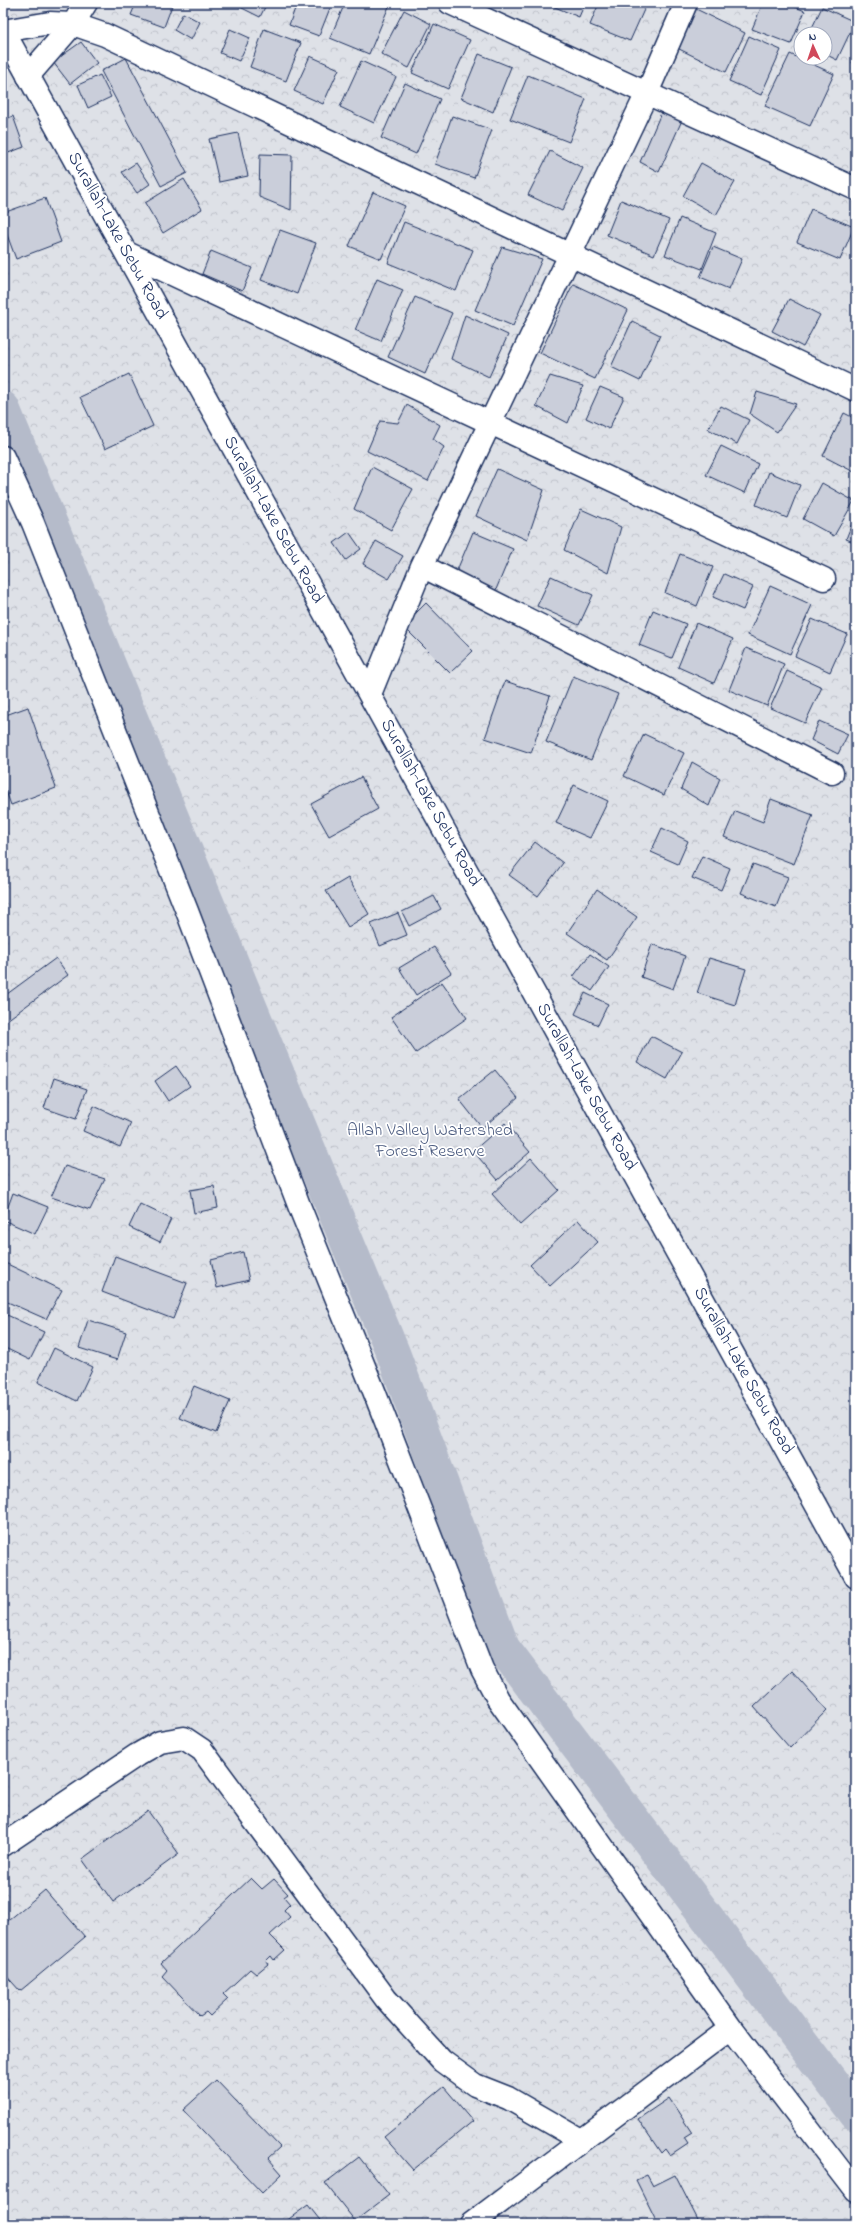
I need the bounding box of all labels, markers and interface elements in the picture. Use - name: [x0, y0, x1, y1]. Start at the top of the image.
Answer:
- north arrow: [793, 26, 833, 66]
- text: N: [808, 29, 817, 45]
- street label: Surallah-Lake Sebu Road: [60, 147, 174, 325]
- street label: Surallah-Lake Sebu Road: [216, 431, 330, 609]
- street label: Surallah-Lake Sebu Road: [373, 714, 487, 892]
- street label: Surallah-Lake Sebu Road: [529, 998, 643, 1176]
- park label: Allah Valley Watershed Forest Reserve: [347, 1118, 513, 1165]
- street label: Surallah-Lake Sebu Road: [686, 1282, 800, 1460]

